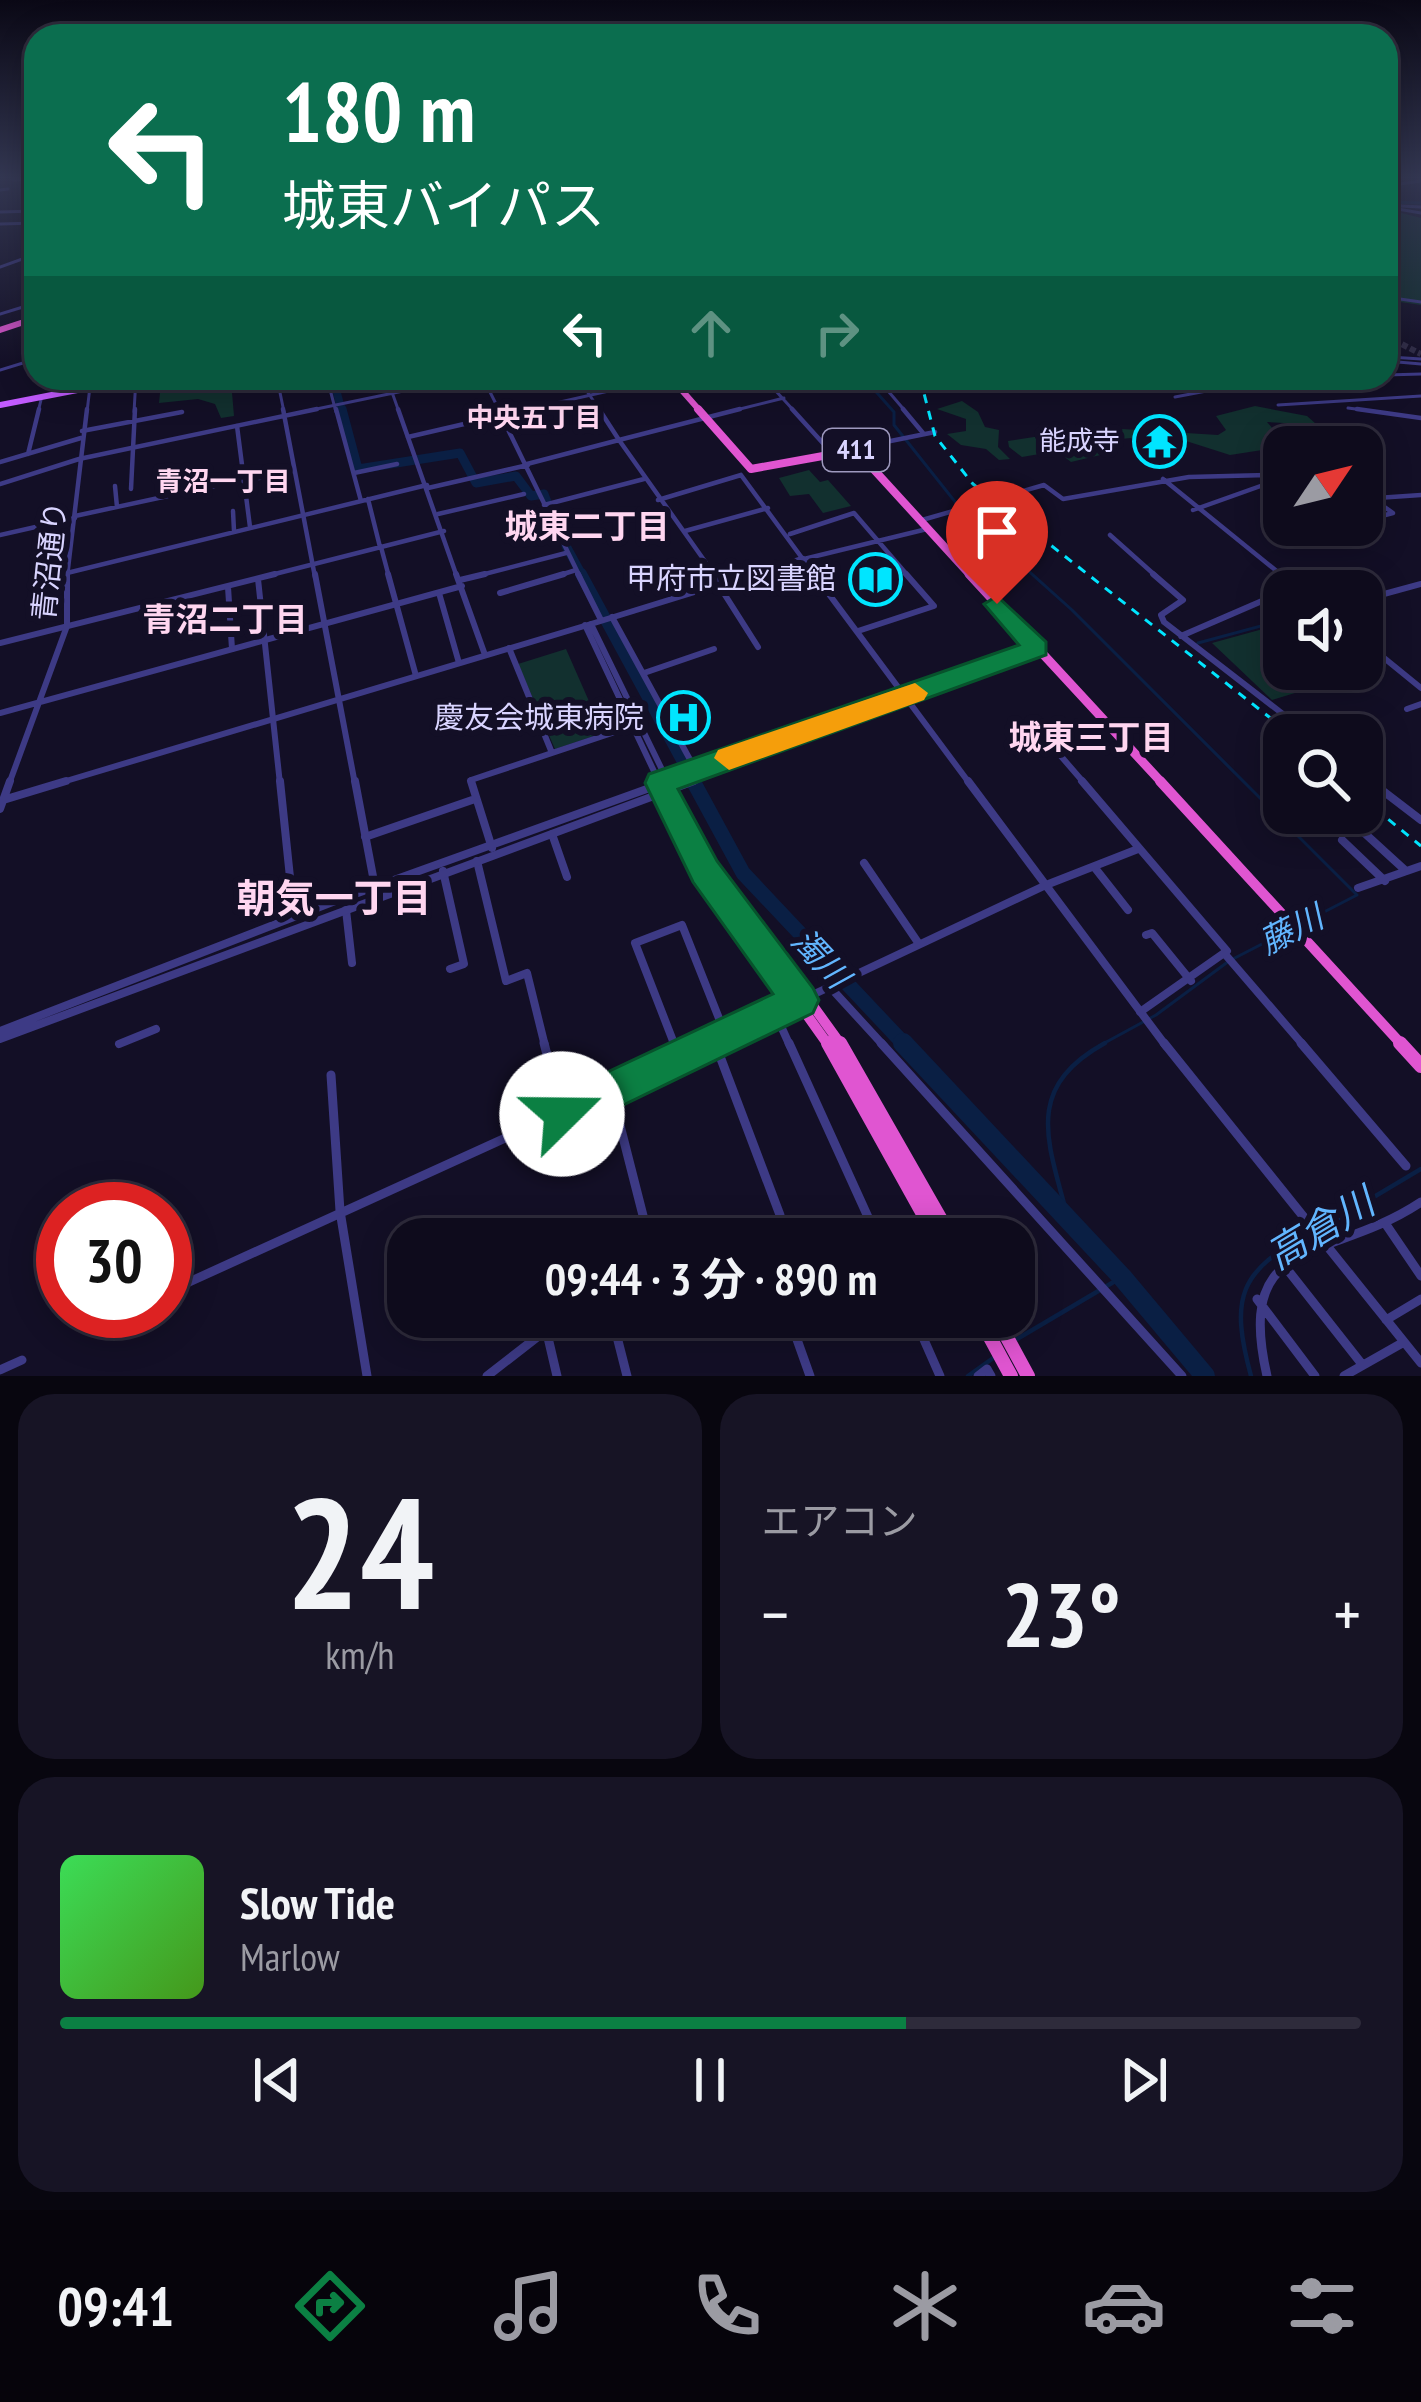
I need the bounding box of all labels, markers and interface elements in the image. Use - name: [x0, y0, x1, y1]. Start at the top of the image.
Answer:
- text: 180 m: [282, 56, 475, 165]
- icon: left: [84, 72, 240, 228]
- text: 城東バイパス: [282, 170, 605, 240]
- icon: left: [552, 300, 618, 366]
- icon: ahead: [678, 300, 744, 366]
- icon: right: [804, 300, 870, 366]
- district label: 中央五丁目: [467, 400, 602, 434]
- temple icon: 能成寺: [1131, 413, 1187, 469]
- place label: 能成寺: [1039, 423, 1120, 457]
- north arrow: [1263, 426, 1383, 546]
- map controls: [1263, 426, 1383, 834]
- road number: 411: [823, 429, 889, 471]
- district label: 青沼一丁目: [156, 464, 291, 498]
- pin: [946, 481, 1048, 604]
- street label: 青沼通り: [23, 499, 74, 623]
- icon: arrive: [964, 499, 1030, 565]
- district label: 城東二丁目: [505, 504, 670, 547]
- library icon: 甲府市立図書館: [847, 551, 903, 607]
- place label: 甲府市立図書館: [626, 558, 836, 597]
- button: sound: [1263, 570, 1383, 690]
- district label: 青沼二丁目: [143, 597, 308, 640]
- hospital icon: 慶友会城東病院: [655, 690, 711, 746]
- place label: 慶友会城東病院: [434, 697, 644, 736]
- button: search: [1263, 714, 1383, 834]
- district label: 城東三丁目: [1009, 715, 1174, 758]
- district label: 朝気一丁目: [236, 872, 432, 923]
- water label: 藤川: [1252, 893, 1333, 963]
- water label: 濁川: [783, 919, 862, 999]
- position arrow: [499, 1051, 625, 1177]
- water label: 高倉川: [1256, 1174, 1386, 1280]
- speed limit sign: 30: [36, 1182, 192, 1338]
- text: 09:44 · 3 分 · 890 m: [545, 1249, 877, 1307]
- text: 24: [285, 1450, 434, 1652]
- text: エアコン: [762, 1495, 918, 1546]
- text: 23°: [1002, 1555, 1121, 1672]
- text: −: [762, 1571, 789, 1656]
- text: +: [1334, 1571, 1361, 1656]
- text: km/h: [325, 1629, 394, 1680]
- text: Slow Tide: [240, 1873, 395, 1931]
- text: Marlow: [240, 1931, 340, 1982]
- icon: previous: [244, 2047, 310, 2113]
- icon: pause: [677, 2047, 743, 2113]
- icon: next: [1111, 2047, 1177, 2113]
- icon: directions: [288, 2264, 372, 2348]
- icon: music: [487, 2264, 571, 2348]
- icon: phone: [685, 2264, 769, 2348]
- icon: climate: [883, 2264, 967, 2348]
- icon: car: [1082, 2264, 1166, 2348]
- icon: filters: [1280, 2264, 1364, 2348]
- text: 09:41: [57, 2271, 174, 2341]

